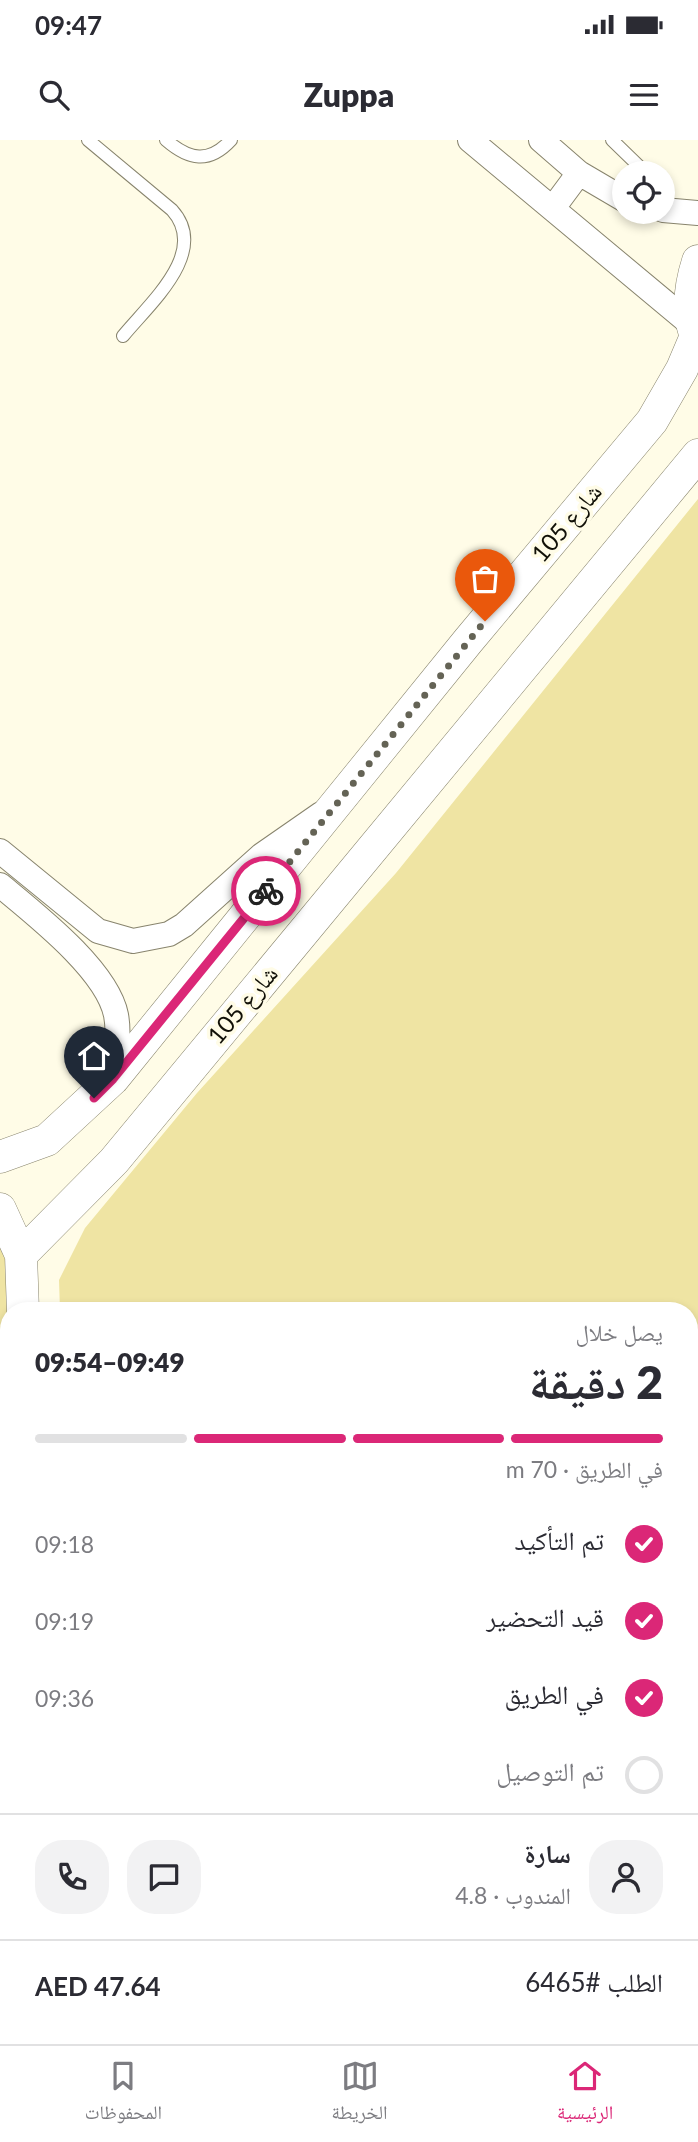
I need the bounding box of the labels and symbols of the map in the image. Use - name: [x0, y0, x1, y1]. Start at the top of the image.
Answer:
- street label: شارع 105: [525, 477, 609, 568]
- pin: [455, 549, 515, 621]
- courier: [231, 856, 301, 926]
- street label: شارع 105: [201, 959, 285, 1050]
- pin: [64, 1026, 124, 1098]

